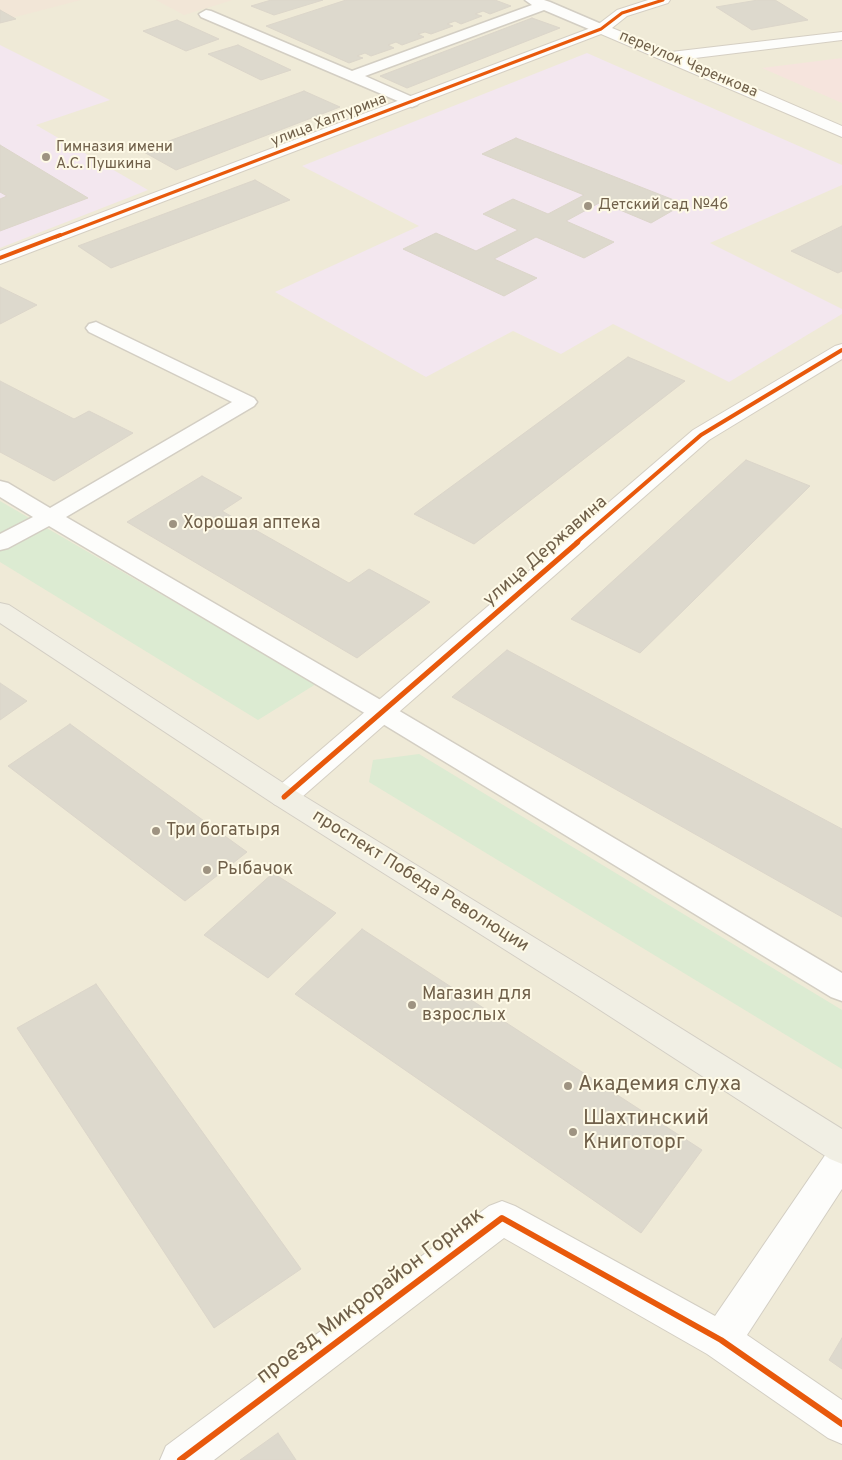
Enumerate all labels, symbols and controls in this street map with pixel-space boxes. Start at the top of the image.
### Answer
street label: переулок Черенкова [616,28,760,102]
street label: улица Халтурина [269,91,389,151]
place label: Гимназия имени А.С. Пушкина [56,139,173,174]
marker: Гимназия имени А.С. Пушкина [40,151,52,163]
place label: Детский сад №46 [598,197,728,215]
marker: Детский сад №46 [582,200,594,212]
street label: улица Державина [480,492,612,612]
place label: Хорошая аптека [183,513,320,535]
marker: Хорошая аптека [167,518,179,530]
street label: проспект Победа Революции [308,806,532,958]
place label: Три богатыря [166,820,280,842]
marker: Три богатыря [150,825,162,837]
place label: Рыбачок [217,859,293,881]
marker: Рыбачок [201,864,213,876]
place label: Магазин для взрослых [422,984,531,1026]
marker: Магазин для взрослых [406,999,418,1011]
place label: Академия слуха [578,1073,741,1099]
marker: Академия слуха [562,1080,574,1092]
place label: Шахтинский Книготорг [583,1107,709,1157]
marker: Шахтинский Книготорг [567,1126,579,1138]
street label: проезд Микрорайон Горняк [252,1203,490,1391]

